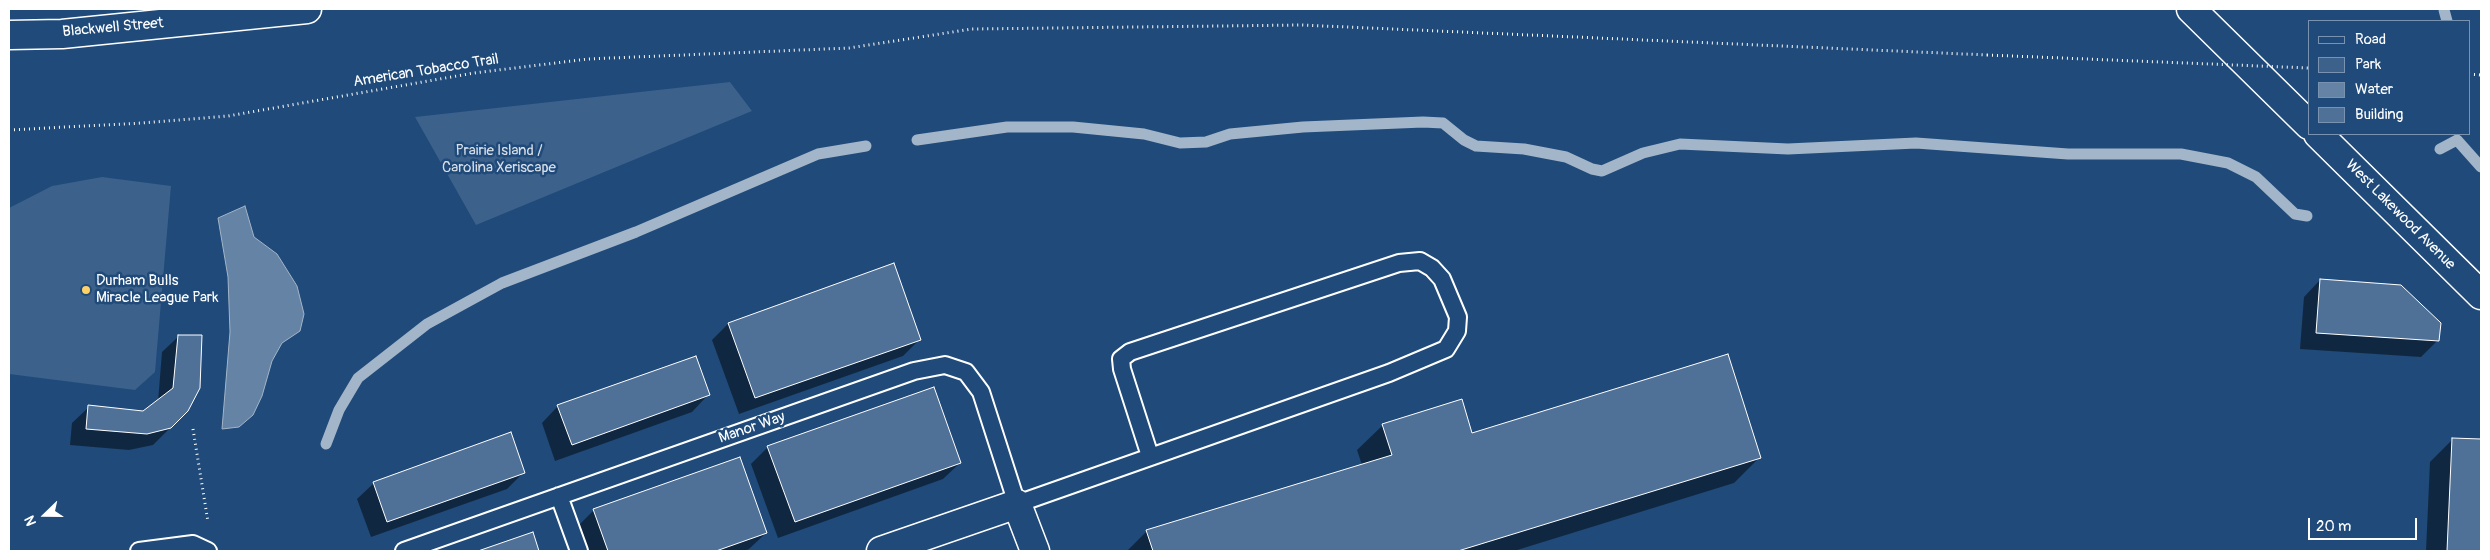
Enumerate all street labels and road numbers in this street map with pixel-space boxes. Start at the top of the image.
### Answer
street label: Blackwell Street [62,15,164,41]
street label: American Tobacco Trail [352,51,500,91]
street label: West Lakewood Avenue [2341,156,2459,274]
street label: Manor Way [716,408,788,448]

